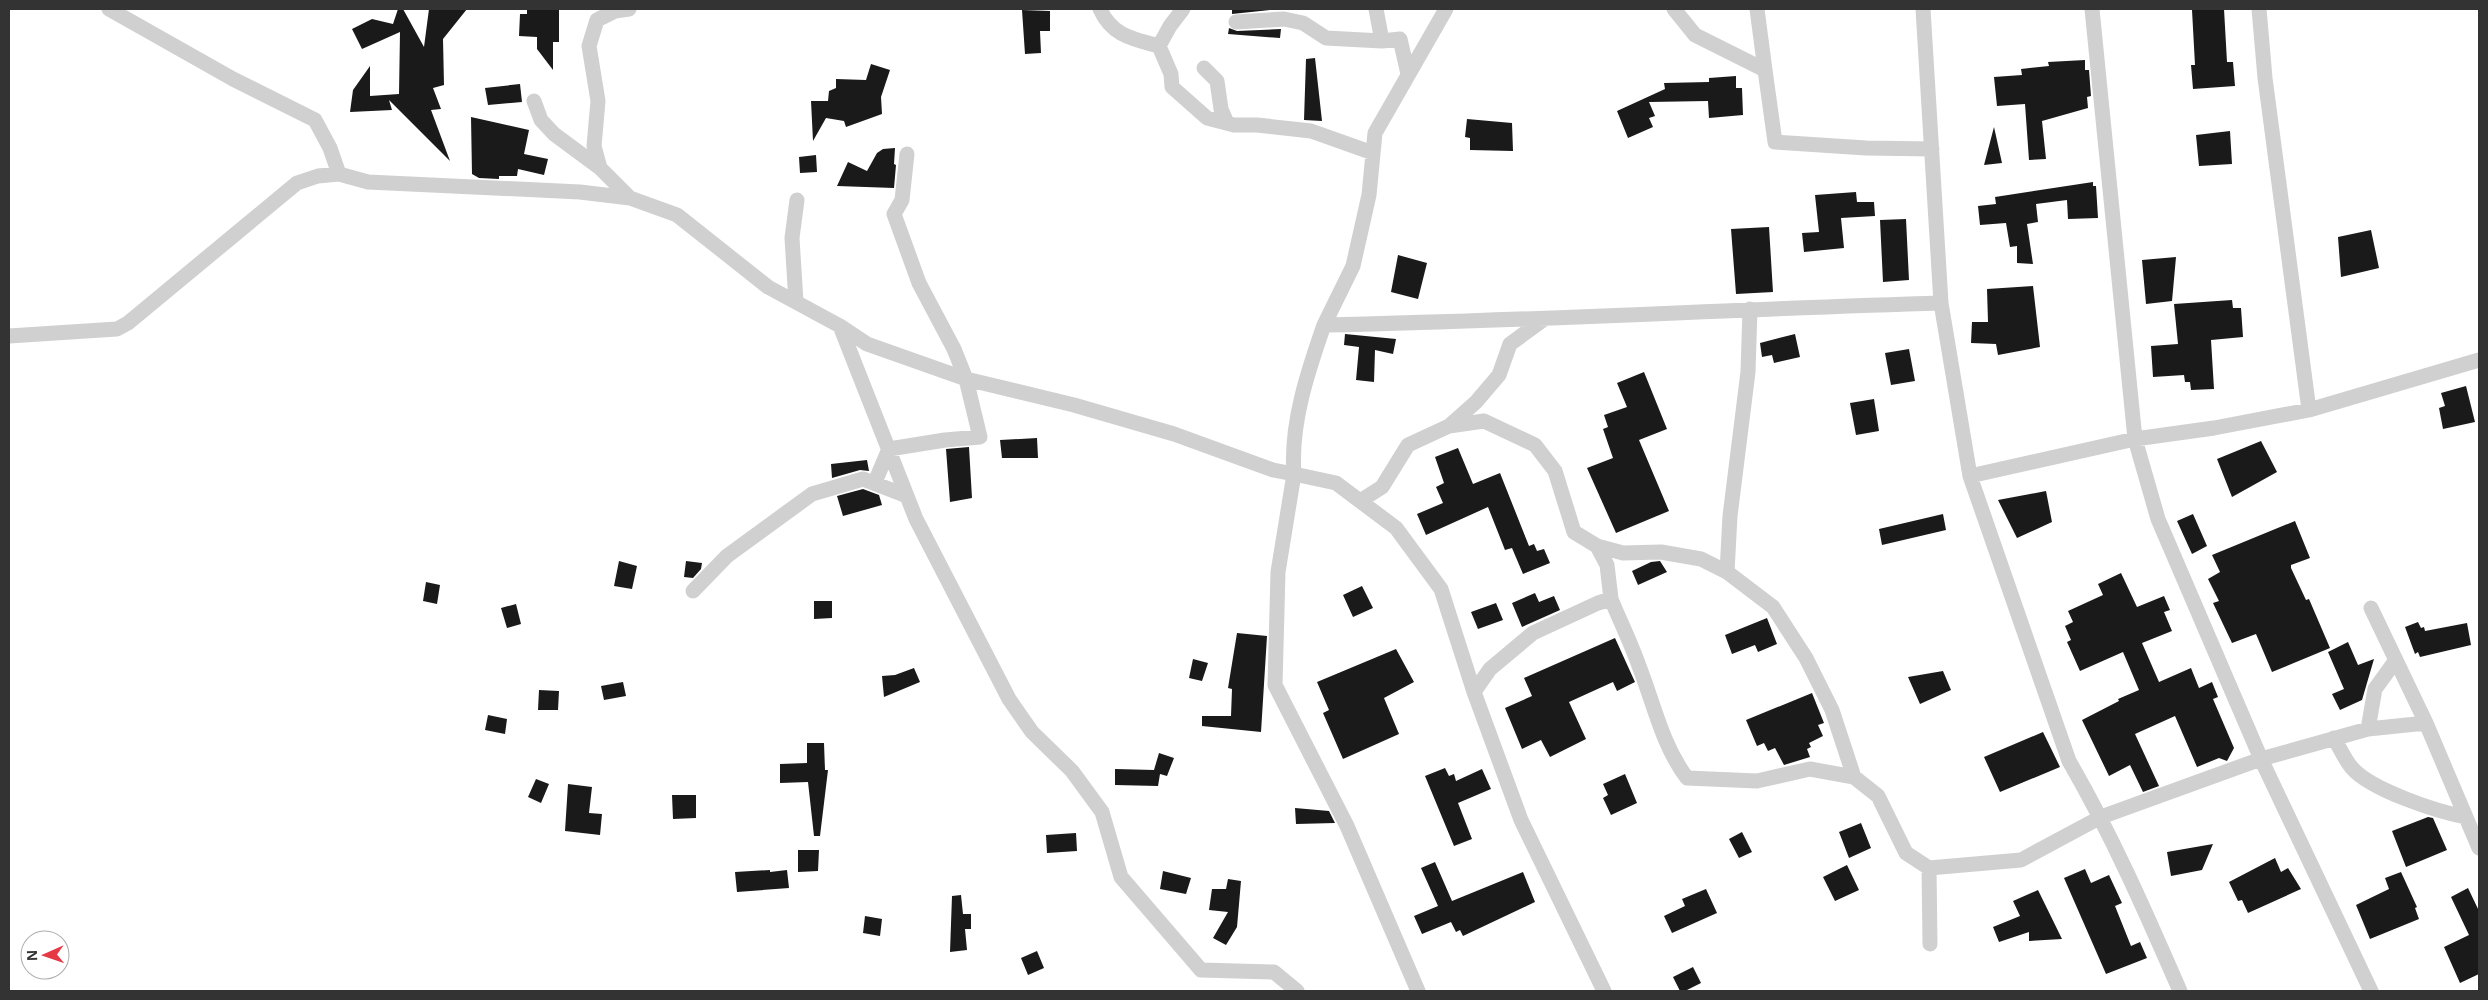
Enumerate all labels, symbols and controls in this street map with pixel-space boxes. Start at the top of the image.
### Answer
north arrow [20,930,70,980]
text: N [22,949,41,961]

